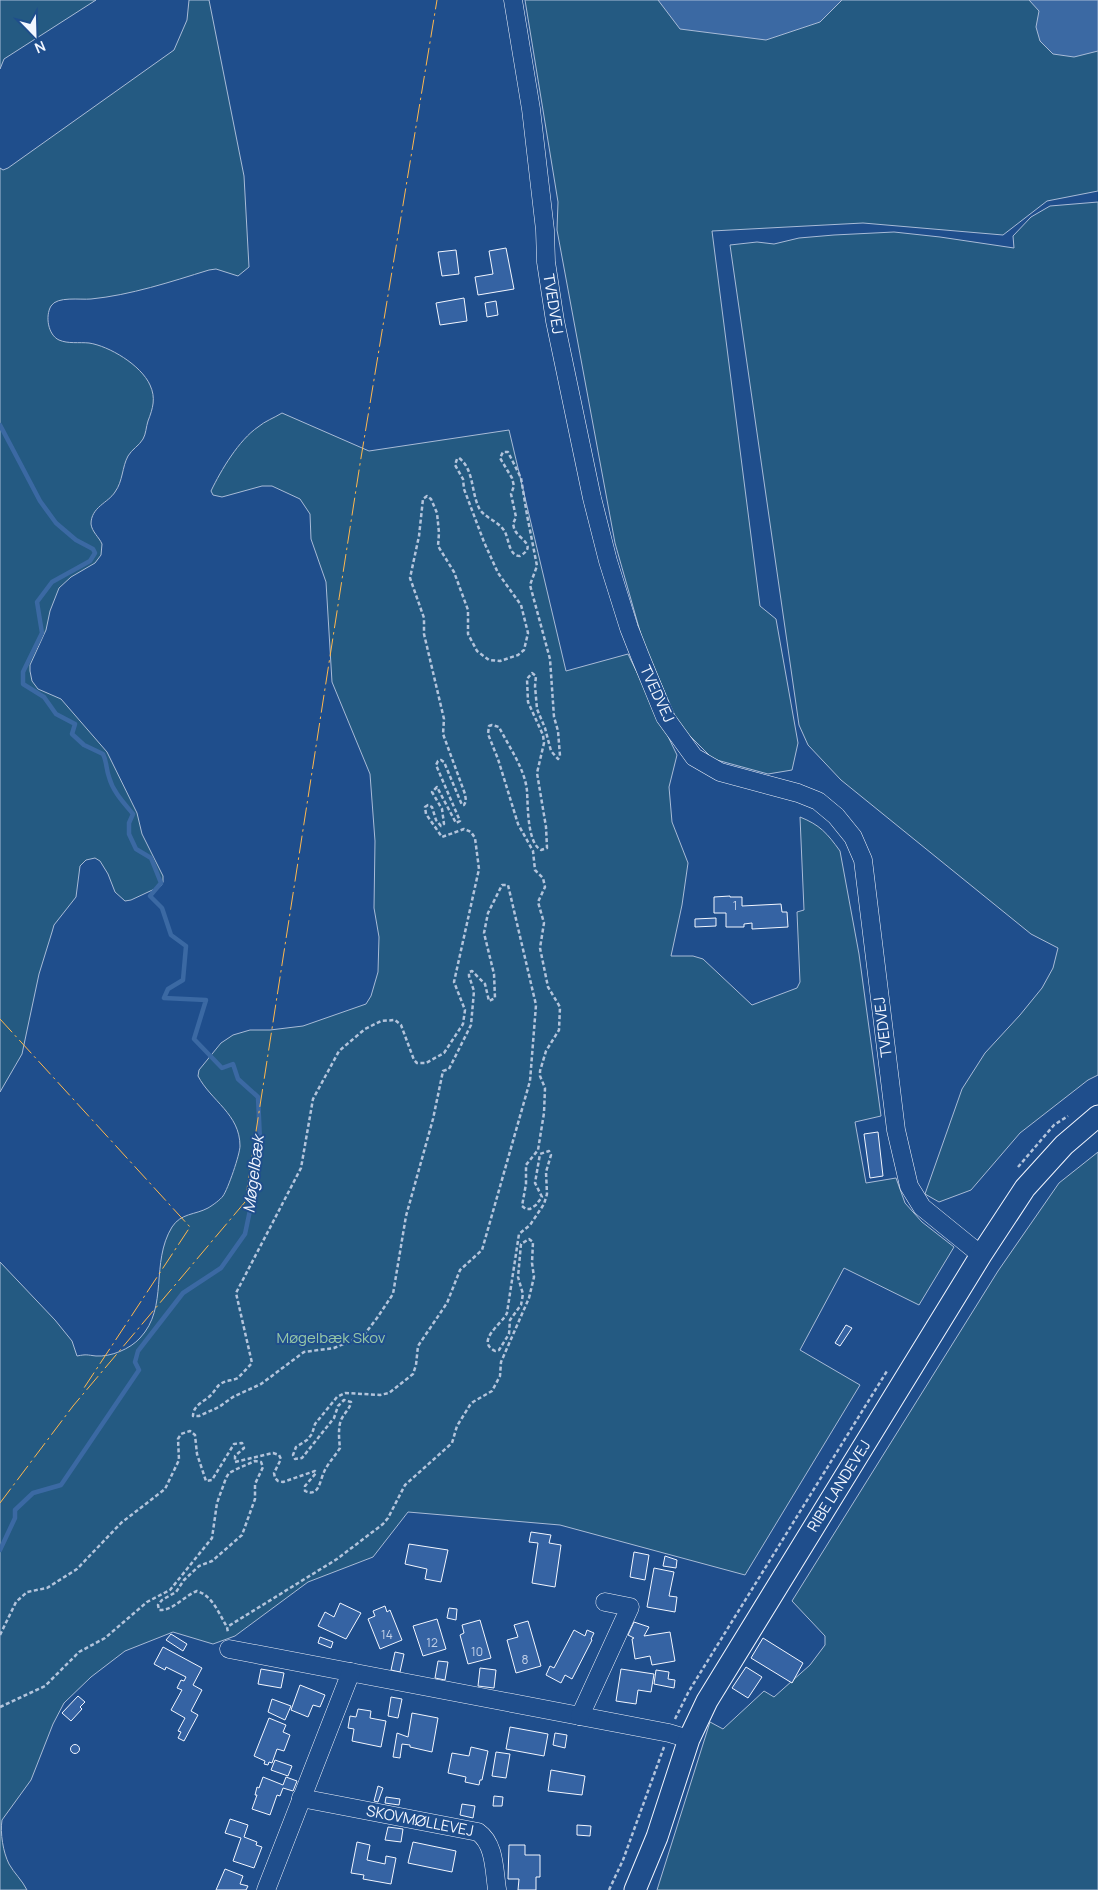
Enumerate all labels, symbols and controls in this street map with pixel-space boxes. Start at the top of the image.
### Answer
north arrow [10,10,60,60]
text: N [32,37,49,58]
street label: TVEDVEJ [538,272,569,336]
street label: TVEDVEJ [635,662,680,726]
house number: 1 [733,897,737,914]
street label: TVEDVEJ [868,996,897,1058]
water label: Møgelbæk [237,1132,269,1214]
park label: Møgelbæk Skov [277,1327,386,1348]
street label: RIBE LANDEVEJ [802,1436,875,1536]
house number: 14 [381,1626,393,1643]
house number: 12 [426,1634,438,1651]
house number: 10 [471,1643,483,1660]
house number: 8 [522,1651,529,1668]
street label: SKOVMØLLEVEJ [365,1800,476,1841]

